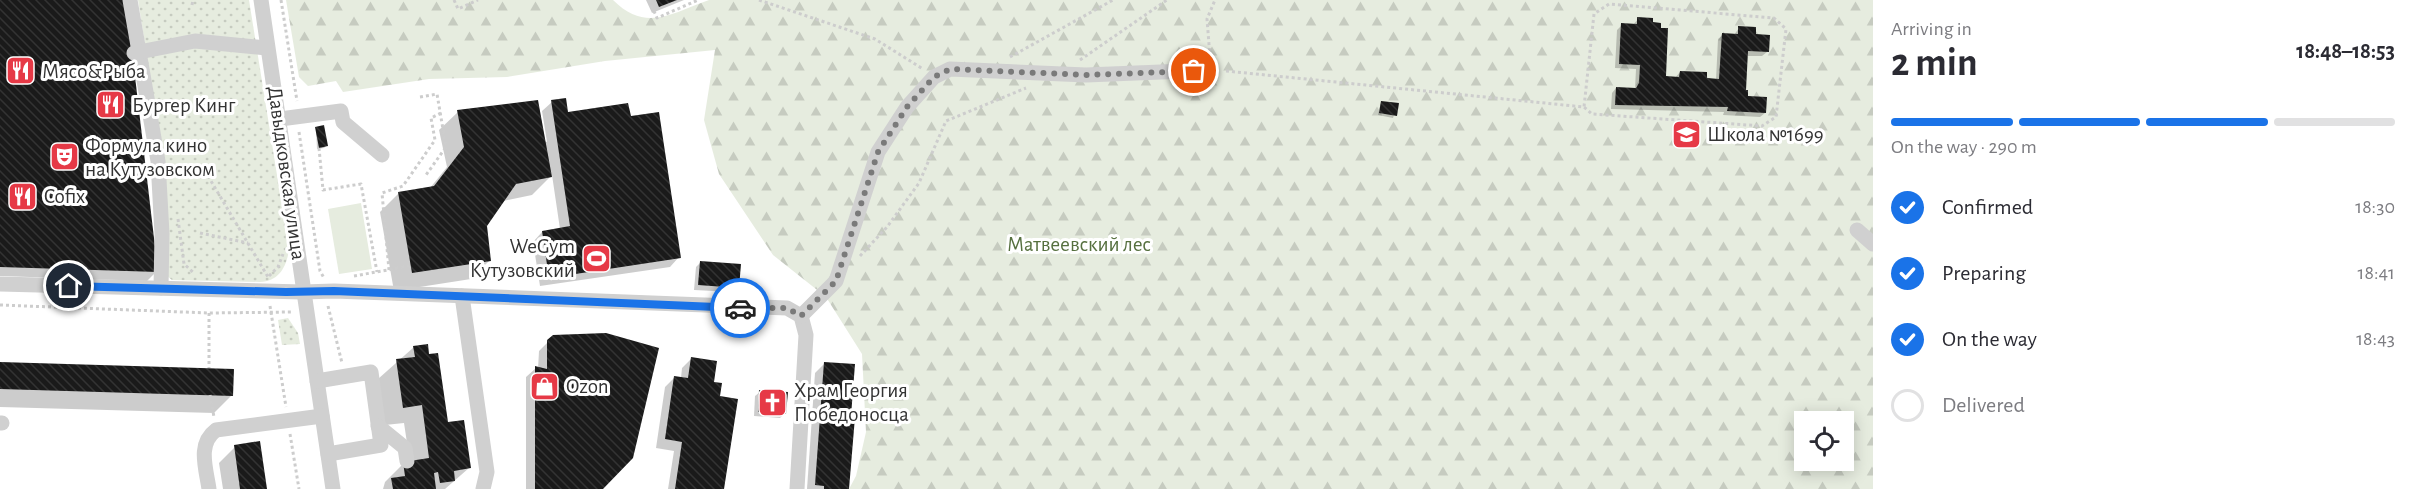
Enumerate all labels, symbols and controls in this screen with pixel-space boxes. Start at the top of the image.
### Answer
text: Arriving in [1891,19,1972,39]
text: 18:48–18:53 [2296,40,2395,62]
text: 2 min [1891,44,1978,83]
pin [1168,45,1219,96]
icon: bag [1177,54,1210,87]
restaurant icon: Мясо&Рыба [5,55,37,87]
place label: Мясо&Рыба [42,61,146,82]
street label: Давыдковская улица [264,85,309,262]
restaurant icon: Бургер Кинг [95,89,127,121]
place label: Бургер Кинг [132,95,236,116]
school or university icon: Школа №1699 [1670,118,1702,150]
place label: Школа №1699 [1707,124,1824,145]
place label: Формула кино на Кутузовском [85,135,215,180]
text: On the way · 290 m [1891,137,2037,157]
theatre icon: Формула кино на Кутузовском [48,141,80,173]
restaurant icon: Cofix [7,180,39,212]
place label: Cofix [44,186,85,207]
icon: check [1891,191,1924,224]
text: Confirmed [1942,196,2033,218]
text: 18:30 [2355,197,2395,217]
park label: Матвеевский лес [1007,234,1151,255]
place label: WeGym Кутузовский [470,236,575,281]
sports icon: WeGym Кутузовский [580,242,612,274]
icon: check [1891,257,1924,290]
pin [43,260,94,311]
text: Preparing [1942,262,2026,284]
text: 18:41 [2358,263,2395,283]
icon: home [52,269,85,302]
courier [710,278,770,338]
icon: car [724,292,757,325]
icon: check [1891,323,1924,356]
text: On the way [1942,328,2037,350]
text: 18:43 [2356,329,2395,349]
shop icon: Ozon [529,370,561,402]
place label: Ozon [566,376,609,397]
place label: Храм Георгия Победоносца [794,380,909,425]
church icon: Храм Георгия Победоносца [757,386,789,418]
text: Delivered [1942,394,2025,416]
map controls [1794,411,1854,471]
button: locate [1794,411,1854,471]

